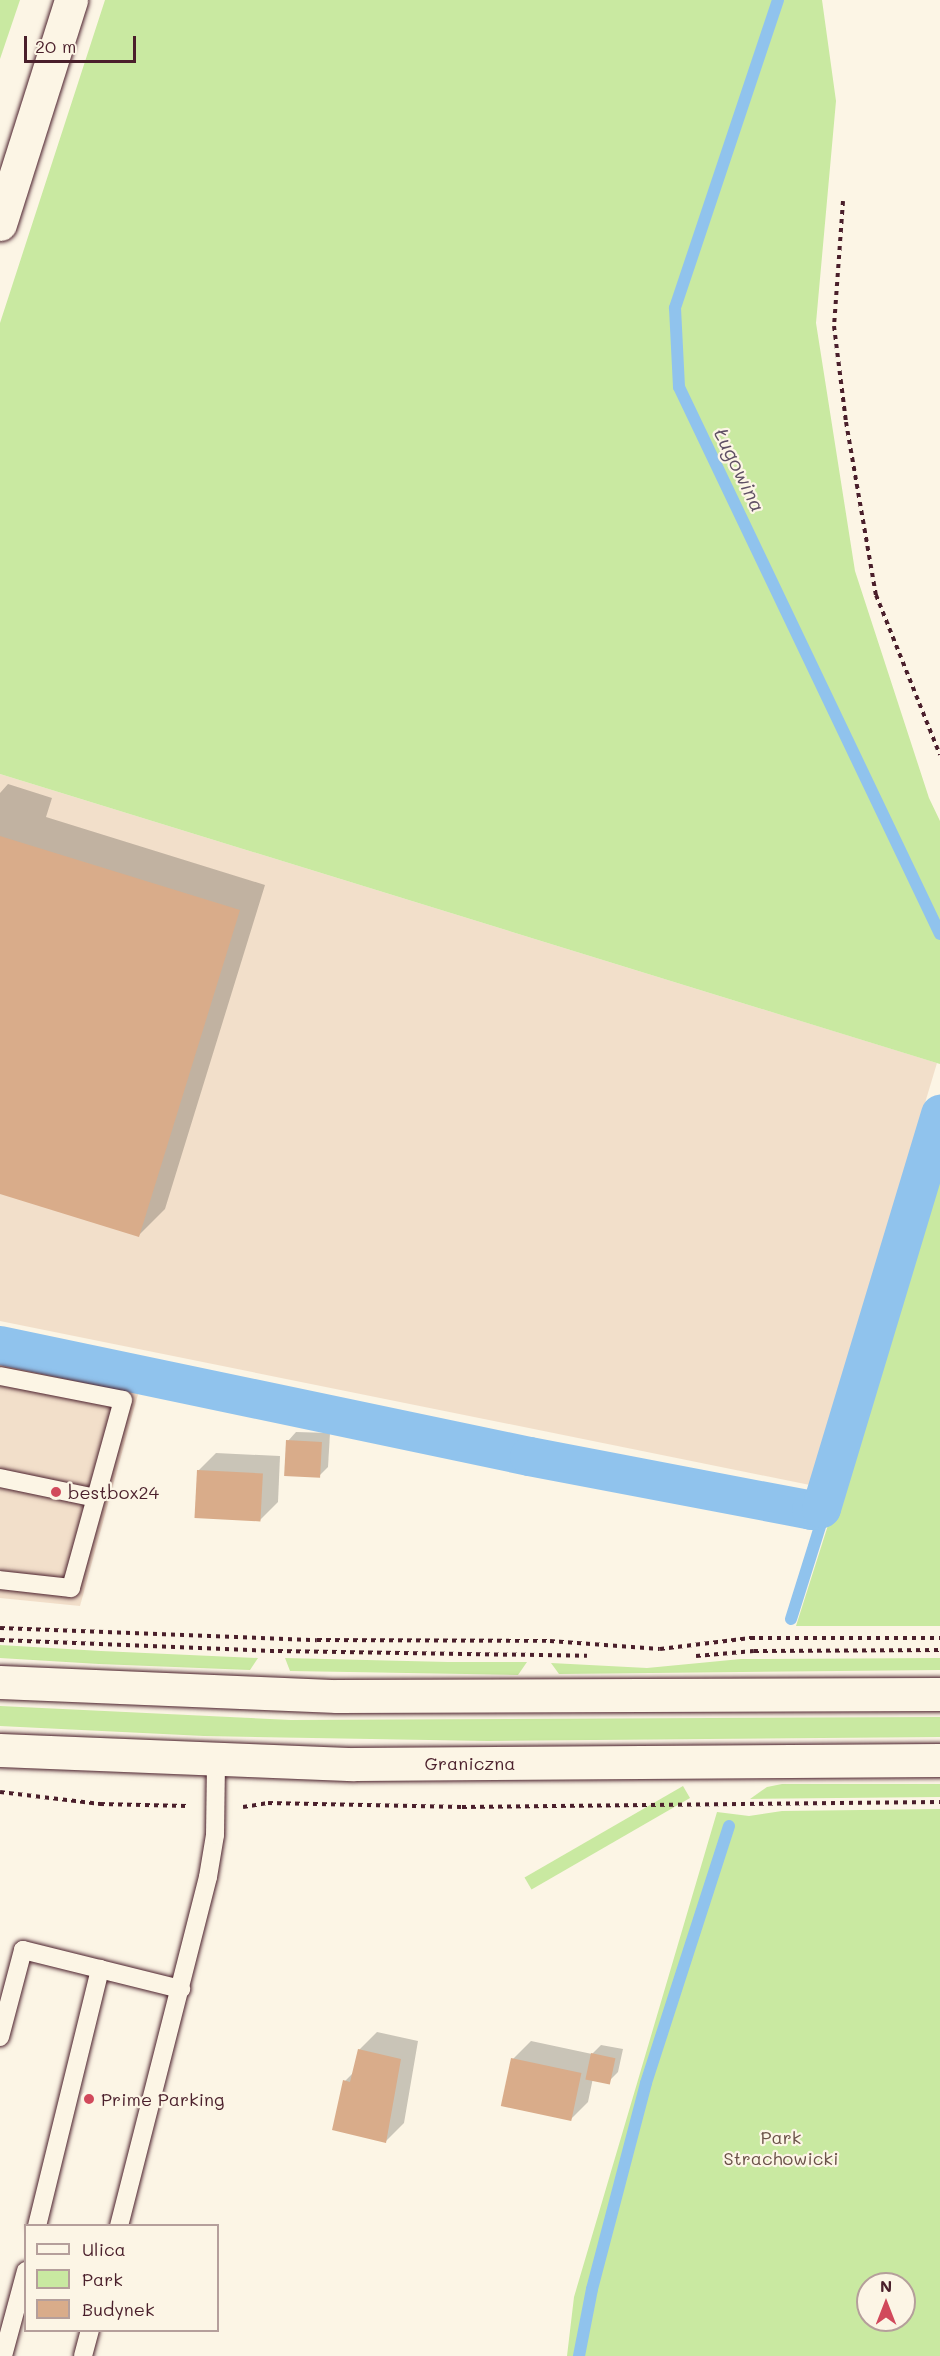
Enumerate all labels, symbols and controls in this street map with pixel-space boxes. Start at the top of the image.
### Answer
scale bar [27,24,140,62]
text: 20 m [35,34,76,58]
water label: Ługowina [709,424,771,516]
place label: bestbox24 [68,1481,159,1503]
marker: bestbox24 [49,1485,63,1499]
street label: Graniczna [425,1752,515,1774]
place label: Prime Parking [101,2088,225,2110]
marker: Prime Parking [82,2092,96,2106]
park label: Park Strachowicki [724,2127,838,2170]
legend [24,2224,219,2332]
text: Ulica [82,2237,126,2261]
text: Park [82,2267,123,2291]
north arrow [856,2272,916,2332]
text: N [880,2275,892,2296]
text: Budynek [82,2297,155,2321]

